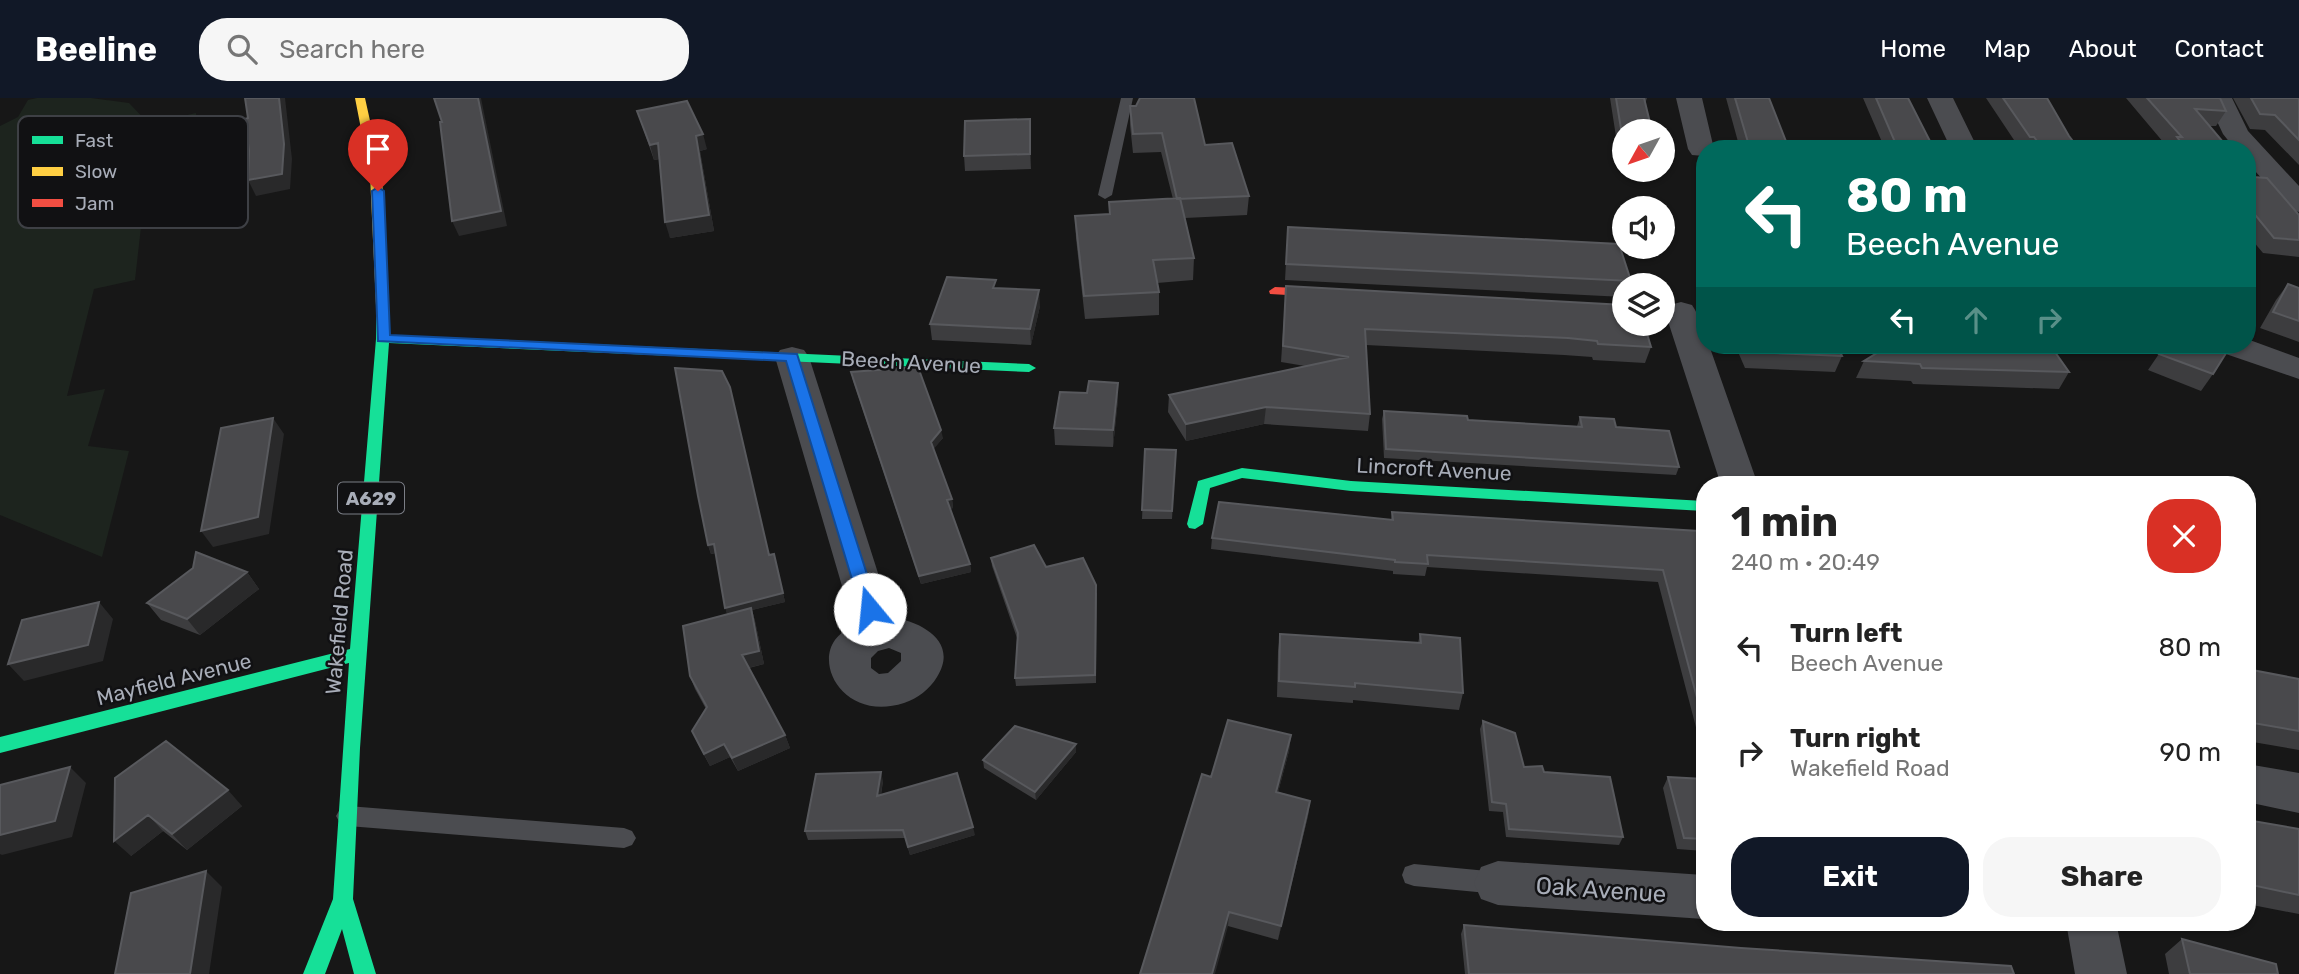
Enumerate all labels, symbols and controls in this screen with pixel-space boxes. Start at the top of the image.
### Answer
search box [199,18,689,81]
text: Beeline [35,30,157,69]
icon: search [223,30,261,68]
text: Search here [279,34,425,65]
text: Home [1880,35,1946,63]
text: Map [1984,35,2031,63]
text: About [2069,35,2137,63]
text: Contact [2175,35,2264,63]
legend [18,116,248,228]
pin [348,119,408,191]
north arrow [1612,119,1675,182]
map controls [1612,119,1675,336]
text: Fast [75,129,114,152]
icon: arrive [359,130,397,168]
text: Slow [75,160,117,183]
text: 80 m [1846,166,1968,224]
icon: left [1731,168,1822,259]
text: Jam [75,192,114,215]
button: sound [1612,196,1675,259]
text: Beech Avenue [1846,225,2059,263]
button: layers [1612,273,1675,336]
icon: left [1884,301,1922,339]
icon: ahead [1957,301,1995,339]
icon: right [2030,301,2068,339]
street label: Beech Avenue [840,346,982,378]
street label: Lincroft Avenue [1356,452,1512,486]
road number: A629 [338,482,404,514]
text: 1 min [1731,497,1838,547]
button: close [2147,499,2221,573]
street label: Wakefield Road [320,548,358,696]
text: 240 m · 20:49 [1731,548,1880,576]
position arrow [833,572,907,646]
text: Turn left [1790,618,1902,649]
icon: left [1731,629,1769,667]
text: 80 m [2158,632,2221,663]
street label: Mayfield Avenue [94,648,254,710]
text: Beech Avenue [1790,649,1943,677]
text: Turn right [1790,723,1920,754]
icon: right [1731,734,1769,772]
text: 90 m [2160,737,2221,768]
text: Wakefield Road [1790,754,1950,782]
button: Exit [1731,837,1969,917]
button: Share [1983,837,2221,917]
street label: Oak Avenue [1535,871,1667,909]

